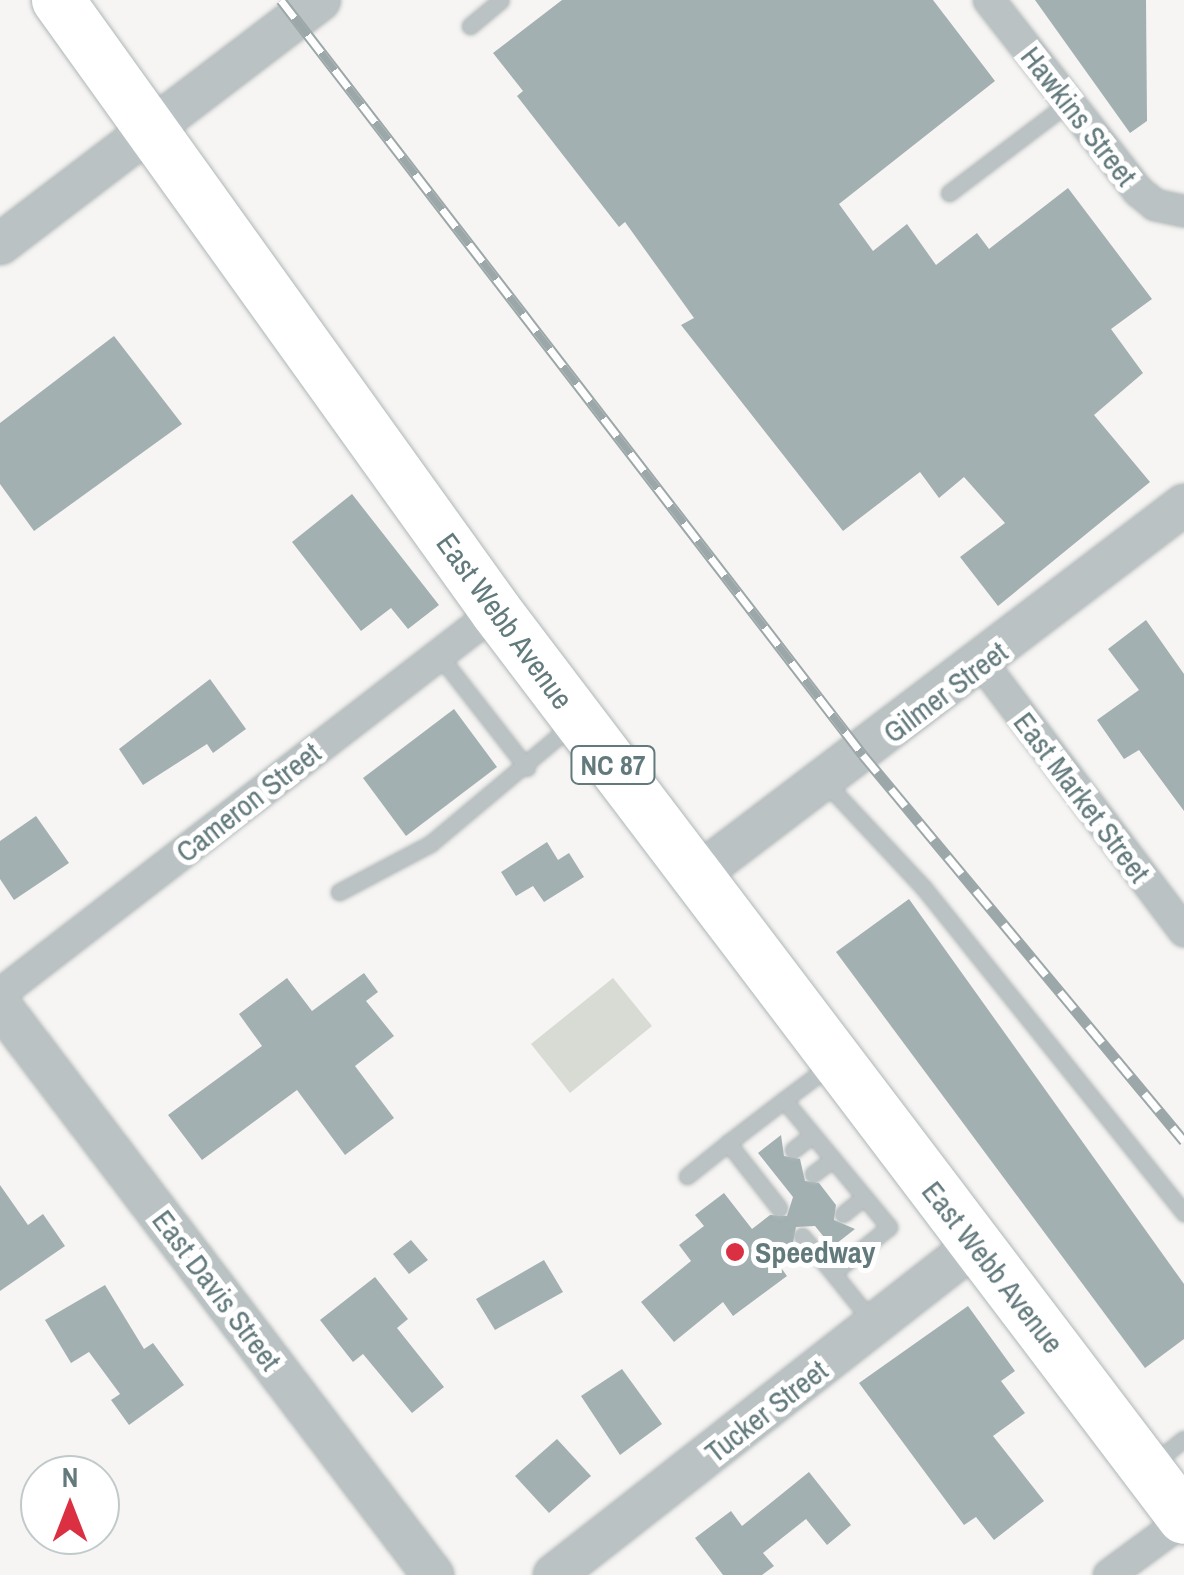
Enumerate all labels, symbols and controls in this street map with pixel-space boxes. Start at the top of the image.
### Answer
street label: Hawkins Street [1013,39,1145,193]
street label: East Webb Avenue [429,526,581,716]
street label: Gilmer Street [876,634,1014,750]
street label: East Market Street [1006,705,1158,889]
street label: Cameron Street [169,734,327,870]
road number: NC 87 [568,742,658,788]
street label: East Webb Avenue [914,1173,1072,1361]
street label: East Davis Street [145,1203,289,1377]
place label: Speedway [755,1234,875,1270]
marker: Speedway [724,1241,746,1263]
street label: Tucker Street [698,1352,834,1470]
north arrow [20,1455,120,1555]
text: N [62,1458,78,1496]

